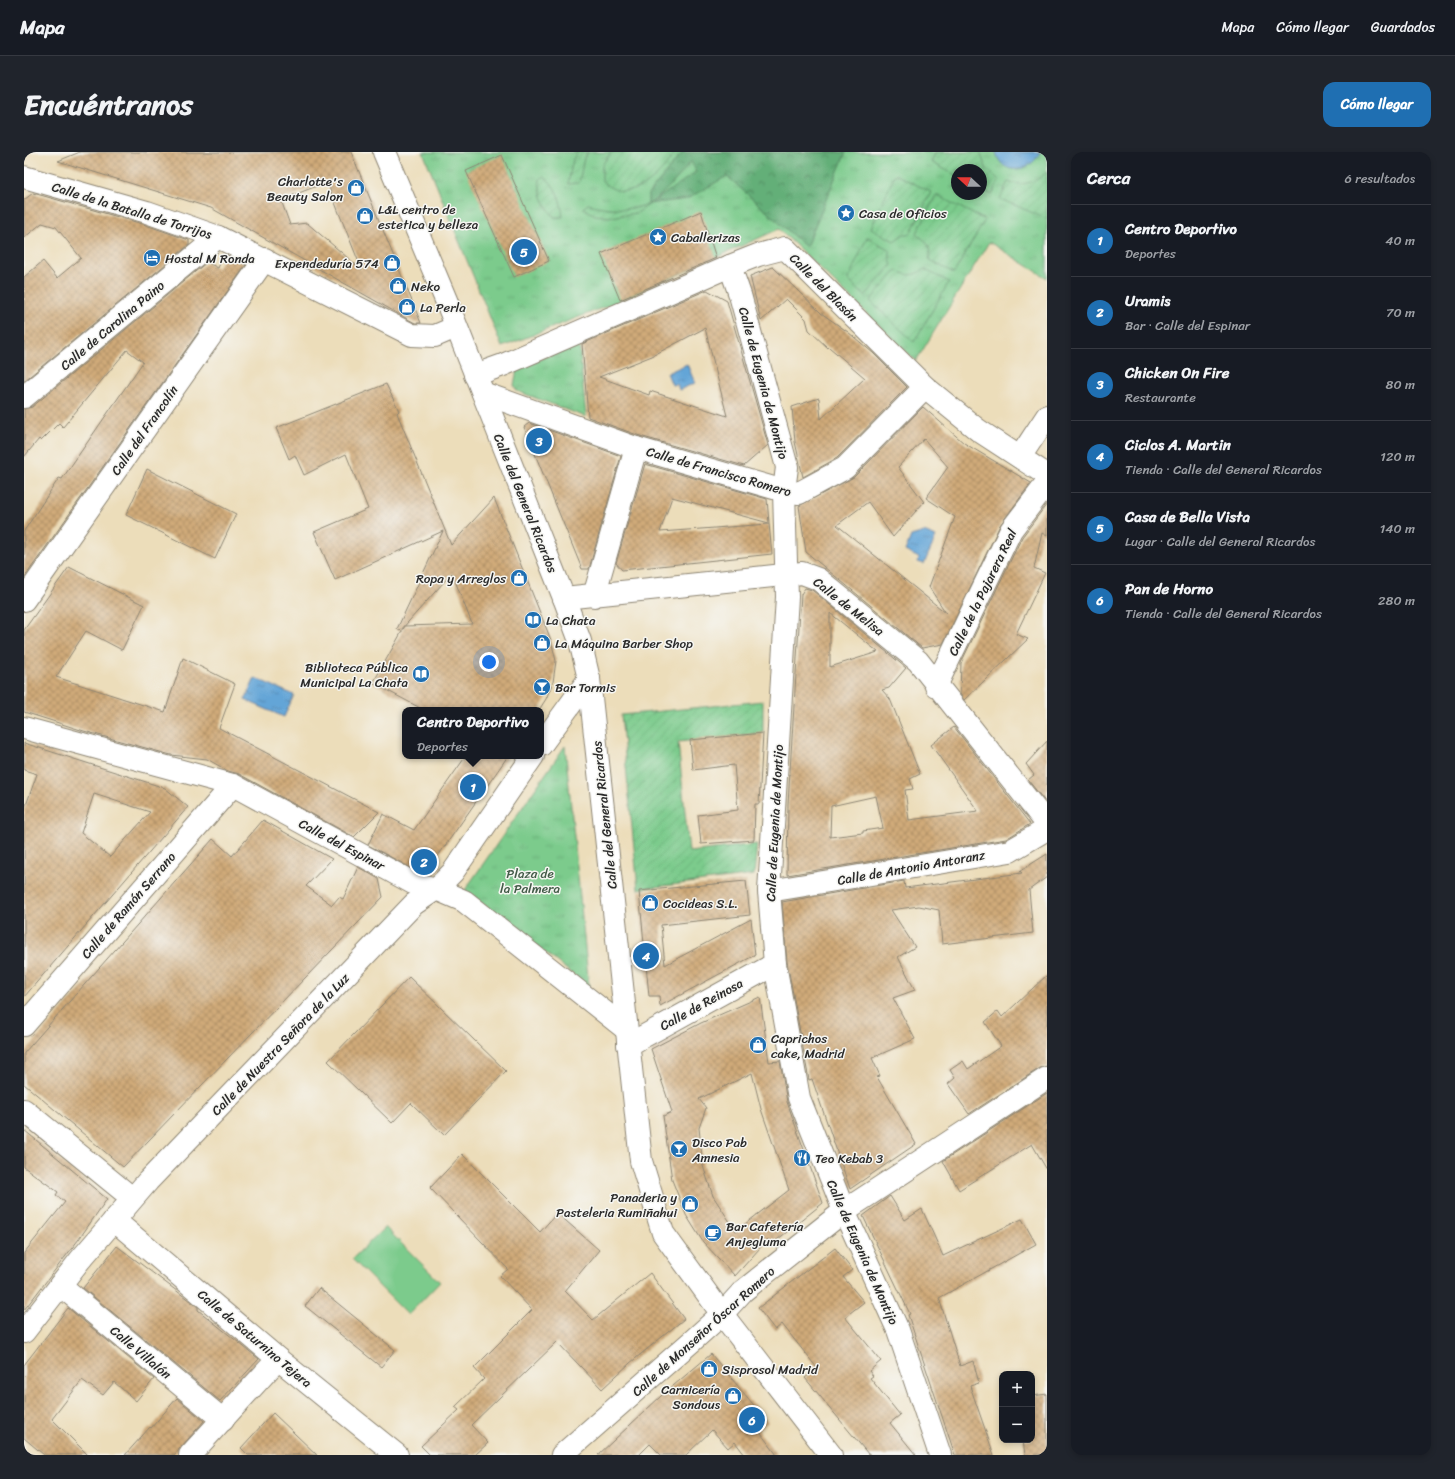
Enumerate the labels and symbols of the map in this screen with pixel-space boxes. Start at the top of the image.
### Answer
north arrow [951,164,987,200]
place label: Charlotte's Beauty Salon [267,170,344,208]
street label: Calle de la Batalla de Torrijos [49,175,215,246]
shop icon: Charlotte's Beauty Salon [346,178,366,198]
place label: L&L centro de estetica y belleza [378,198,479,236]
place label: Casa de Oficios [859,202,948,225]
place icon: Casa de Oficios [836,203,856,223]
shop icon: L&L centro de estetica y belleza [355,206,375,226]
place label: Caballerizas [671,226,741,249]
place icon: Caballerizas [648,227,668,247]
pin: 5 [511,237,537,267]
place label: Hostal M Ronda [165,247,255,270]
hotel icon: Hostal M Ronda [142,248,162,268]
street label: Calle del Blasón [784,248,863,327]
place label: Expendeduría 574 [275,252,379,275]
shop icon: Expendeduría 574 [382,253,402,273]
street label: Calle de Carolina Paino [55,274,170,376]
place label: Neko [411,275,441,298]
shop icon: Neko [388,276,408,296]
place label: La Perla [420,296,466,319]
shop icon: La Perla [397,297,417,317]
street label: Calle de Eugenia de Montijo [732,304,795,462]
street label: Calle del Francolín [105,380,184,480]
pin: 3 [526,426,552,456]
street label: Calle del General Ricardos [487,430,564,577]
street label: Calle de Francisco Romero [644,440,795,503]
street label: Calle de la Pajarera Real [942,524,1023,660]
place label: Ropa y Arreglos [416,567,507,590]
shop icon: Ropa y Arreglos [509,568,529,588]
street label: Calle de Melisa [808,571,890,642]
place label: La Chata [546,609,596,632]
library icon: La Chata [523,610,543,630]
place label: La Máquina Barber Shop [555,632,693,655]
shop icon: La Máquina Barber Shop [532,633,552,653]
your location [479,652,499,672]
place label: Biblioteca Pública Municipal La Chata [300,656,408,694]
library icon: Biblioteca Pública Municipal La Chata [411,664,431,684]
place label: Bar Tormis [555,676,617,699]
bar icon: Bar Tormis [532,677,552,697]
street label: Calle del General Ricardos [585,740,624,890]
street label: Calle de Eugenia de Montijo [759,744,790,902]
pin: 1 [460,772,486,802]
street label: Calle del Espinar [295,812,390,877]
street label: Calle de Antonio Antoranz [835,843,988,892]
street label: Calle de Ramón Serrano [75,846,182,964]
pin: 2 [411,847,437,877]
park label: Plaza de la Palmera [500,862,560,900]
place label: Cocideas S.L. [663,892,738,915]
shop icon: Cocideas S.L. [640,893,660,913]
pin: 4 [633,941,659,971]
street label: Calle de Nuestra Señora de la Luz [206,967,356,1121]
street label: Calle de Reinosa [655,972,748,1037]
place label: Caprichos cake, Madrid [771,1027,845,1065]
shop icon: Caprichos cake, Madrid [748,1035,768,1055]
place label: Disco Pab Amnesia [691,1131,747,1169]
bar icon: Disco Pab Amnesia [669,1139,689,1159]
place label: Teo Kebab 3 [815,1147,883,1170]
restaurant icon: Teo Kebab 3 [792,1148,812,1168]
street label: Calle de Eugenia de Montijo [820,1176,905,1329]
place label: Panaderia y Pasteleria Rumiñahui [556,1186,677,1224]
shop icon: Panaderia y Pasteleria Rumiñahui [680,1194,700,1214]
place label: Bar Cafetería Anjegluma [725,1215,804,1253]
cafe icon: Bar Cafetería Anjegluma [703,1223,723,1243]
street label: Calle de Monseñor Óscar Romero [626,1260,781,1402]
street label: Calle de Saturnino Tejera [192,1283,318,1394]
street label: Calle Villalón [105,1320,177,1385]
place label: Sisprosol Madrid [722,1358,819,1381]
shop icon: Sisprosol Madrid [699,1359,719,1379]
place label: Carnicería Sondous [661,1378,721,1416]
shop icon: Carnicería Sondous [723,1386,743,1406]
pin: 6 [739,1405,765,1435]

